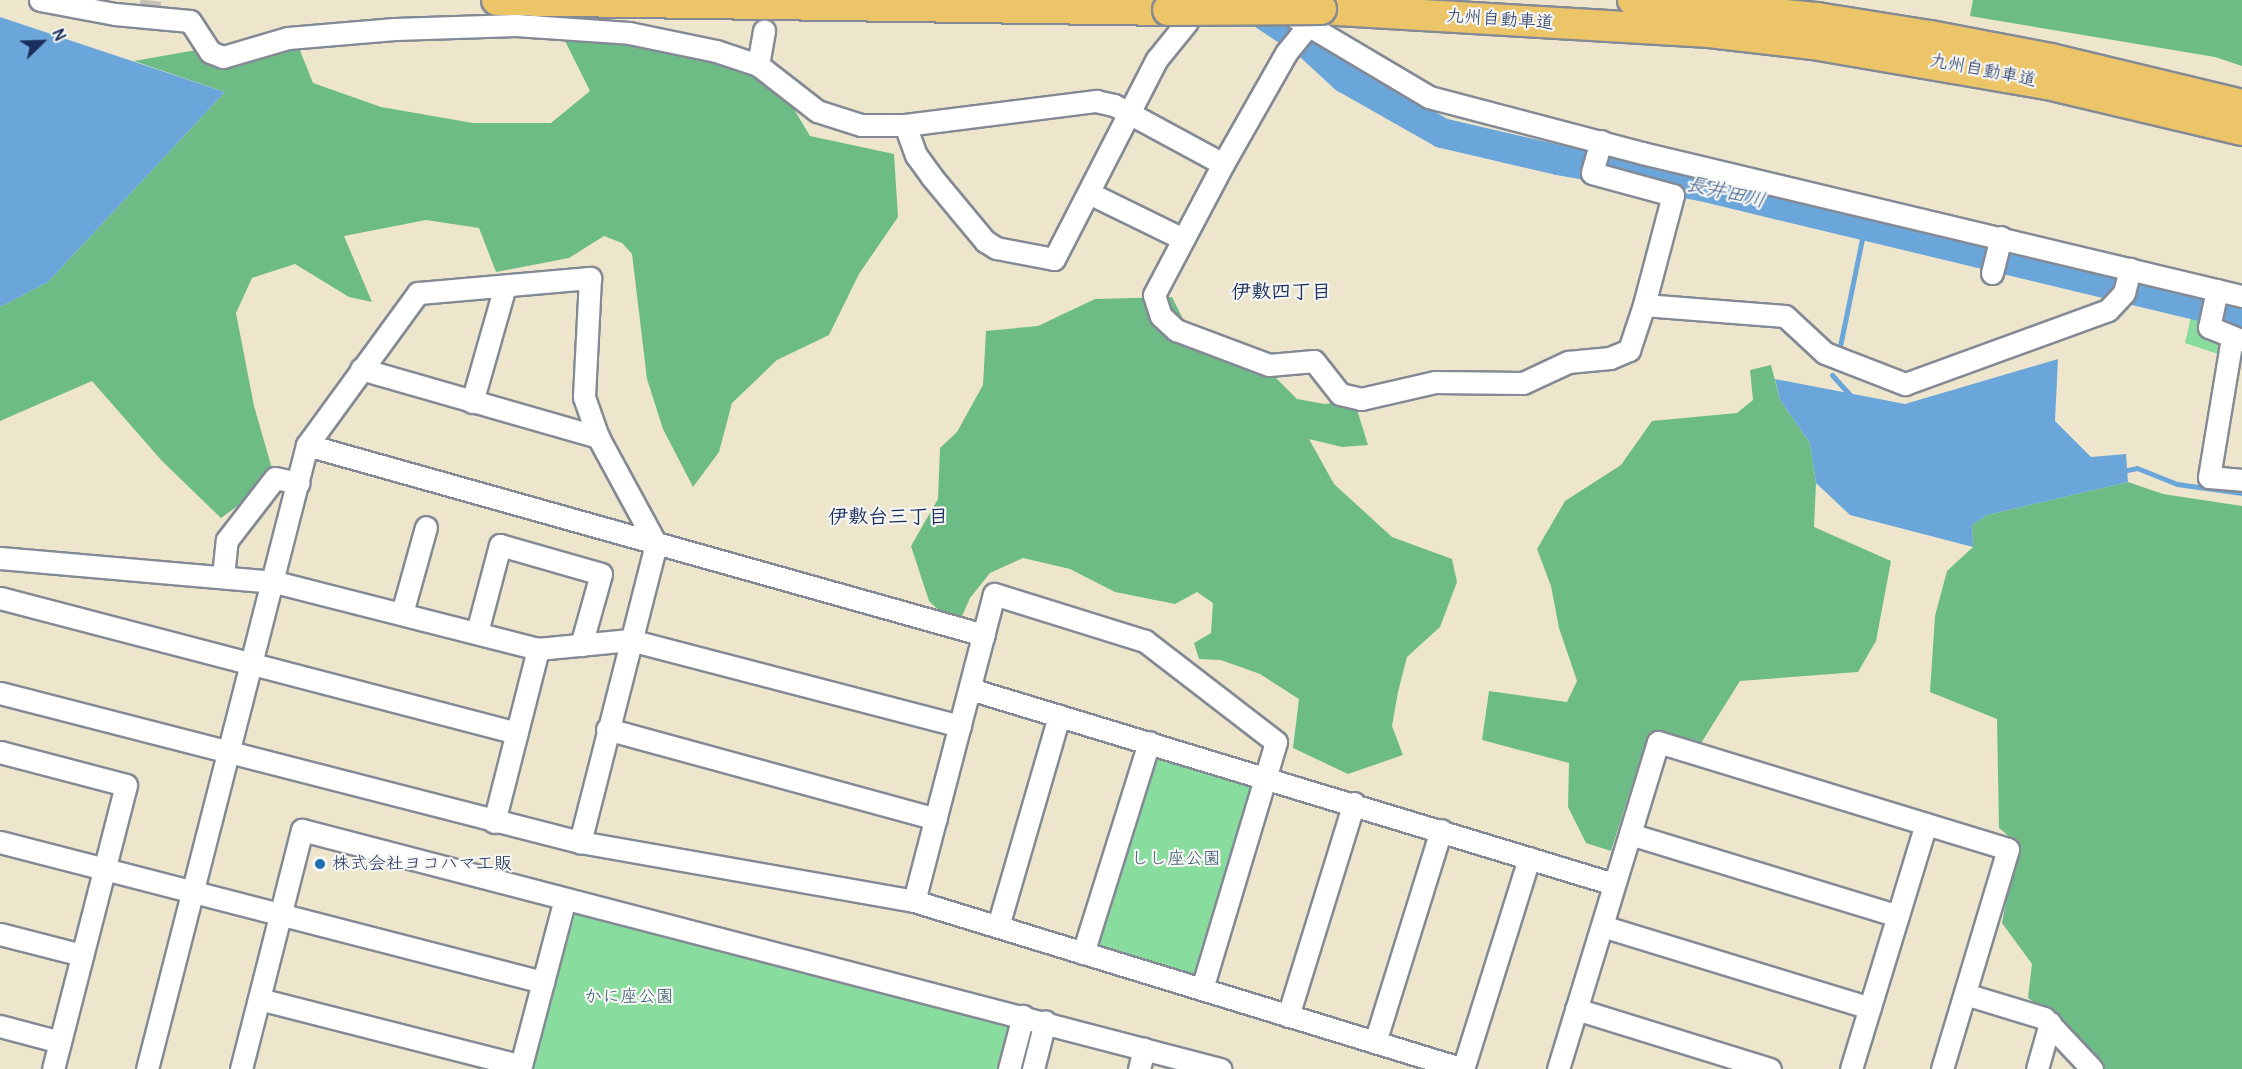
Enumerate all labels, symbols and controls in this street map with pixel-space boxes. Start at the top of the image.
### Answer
street label: 九州自動車道 [1445,5,1555,35]
north arrow [12,12,72,72]
text: N [47,26,70,44]
street label: 九州自動車道 [1928,50,2038,92]
water label: 長井田川 [1684,171,1768,213]
district label: 伊敷四丁目 [1231,279,1331,303]
district label: 伊敷台三丁目 [828,504,948,528]
park label: しし座公園 [1131,848,1221,870]
place label: 株式会社ヨコハマ工販 [332,853,512,875]
marker: 株式会社ヨコハマ工販 [313,857,327,871]
park label: かに座公園 [584,986,674,1008]

